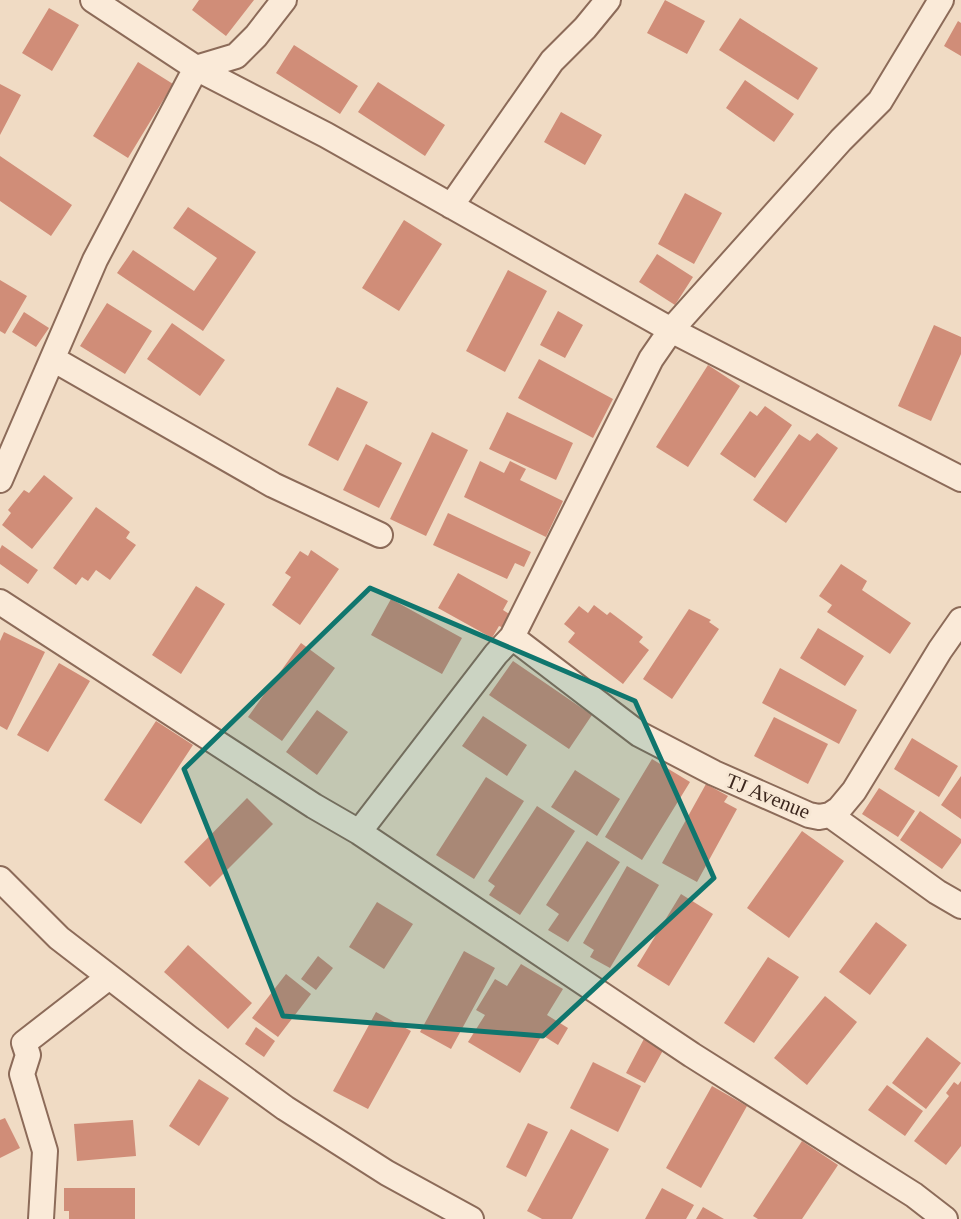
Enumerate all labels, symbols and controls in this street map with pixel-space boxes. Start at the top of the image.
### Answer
street label: TJ Avenue [722,768,814,824]

